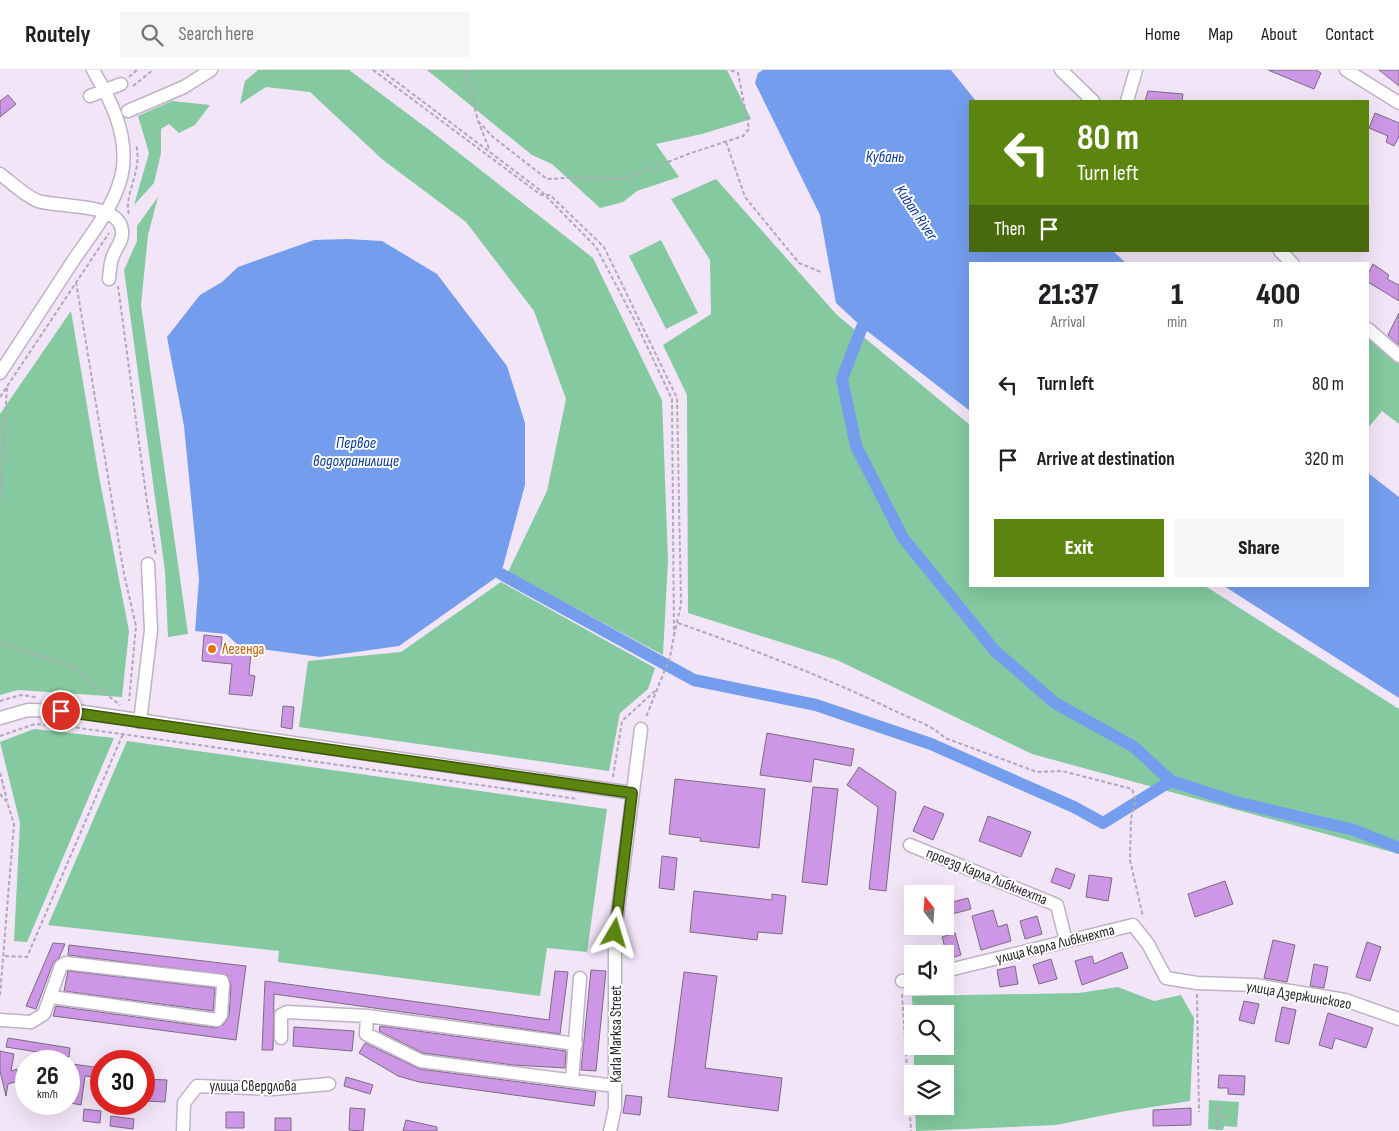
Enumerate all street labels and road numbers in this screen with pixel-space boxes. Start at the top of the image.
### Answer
street label: проезд Карла Либкнехта [923,843,1050,910]
street label: улица Карла Либкнехта [994,920,1117,968]
street label: улица Дзержинского [1245,977,1353,1014]
street label: Karla Marksa Street [607,985,626,1083]
street label: улица Свердлова [209,1077,297,1096]

